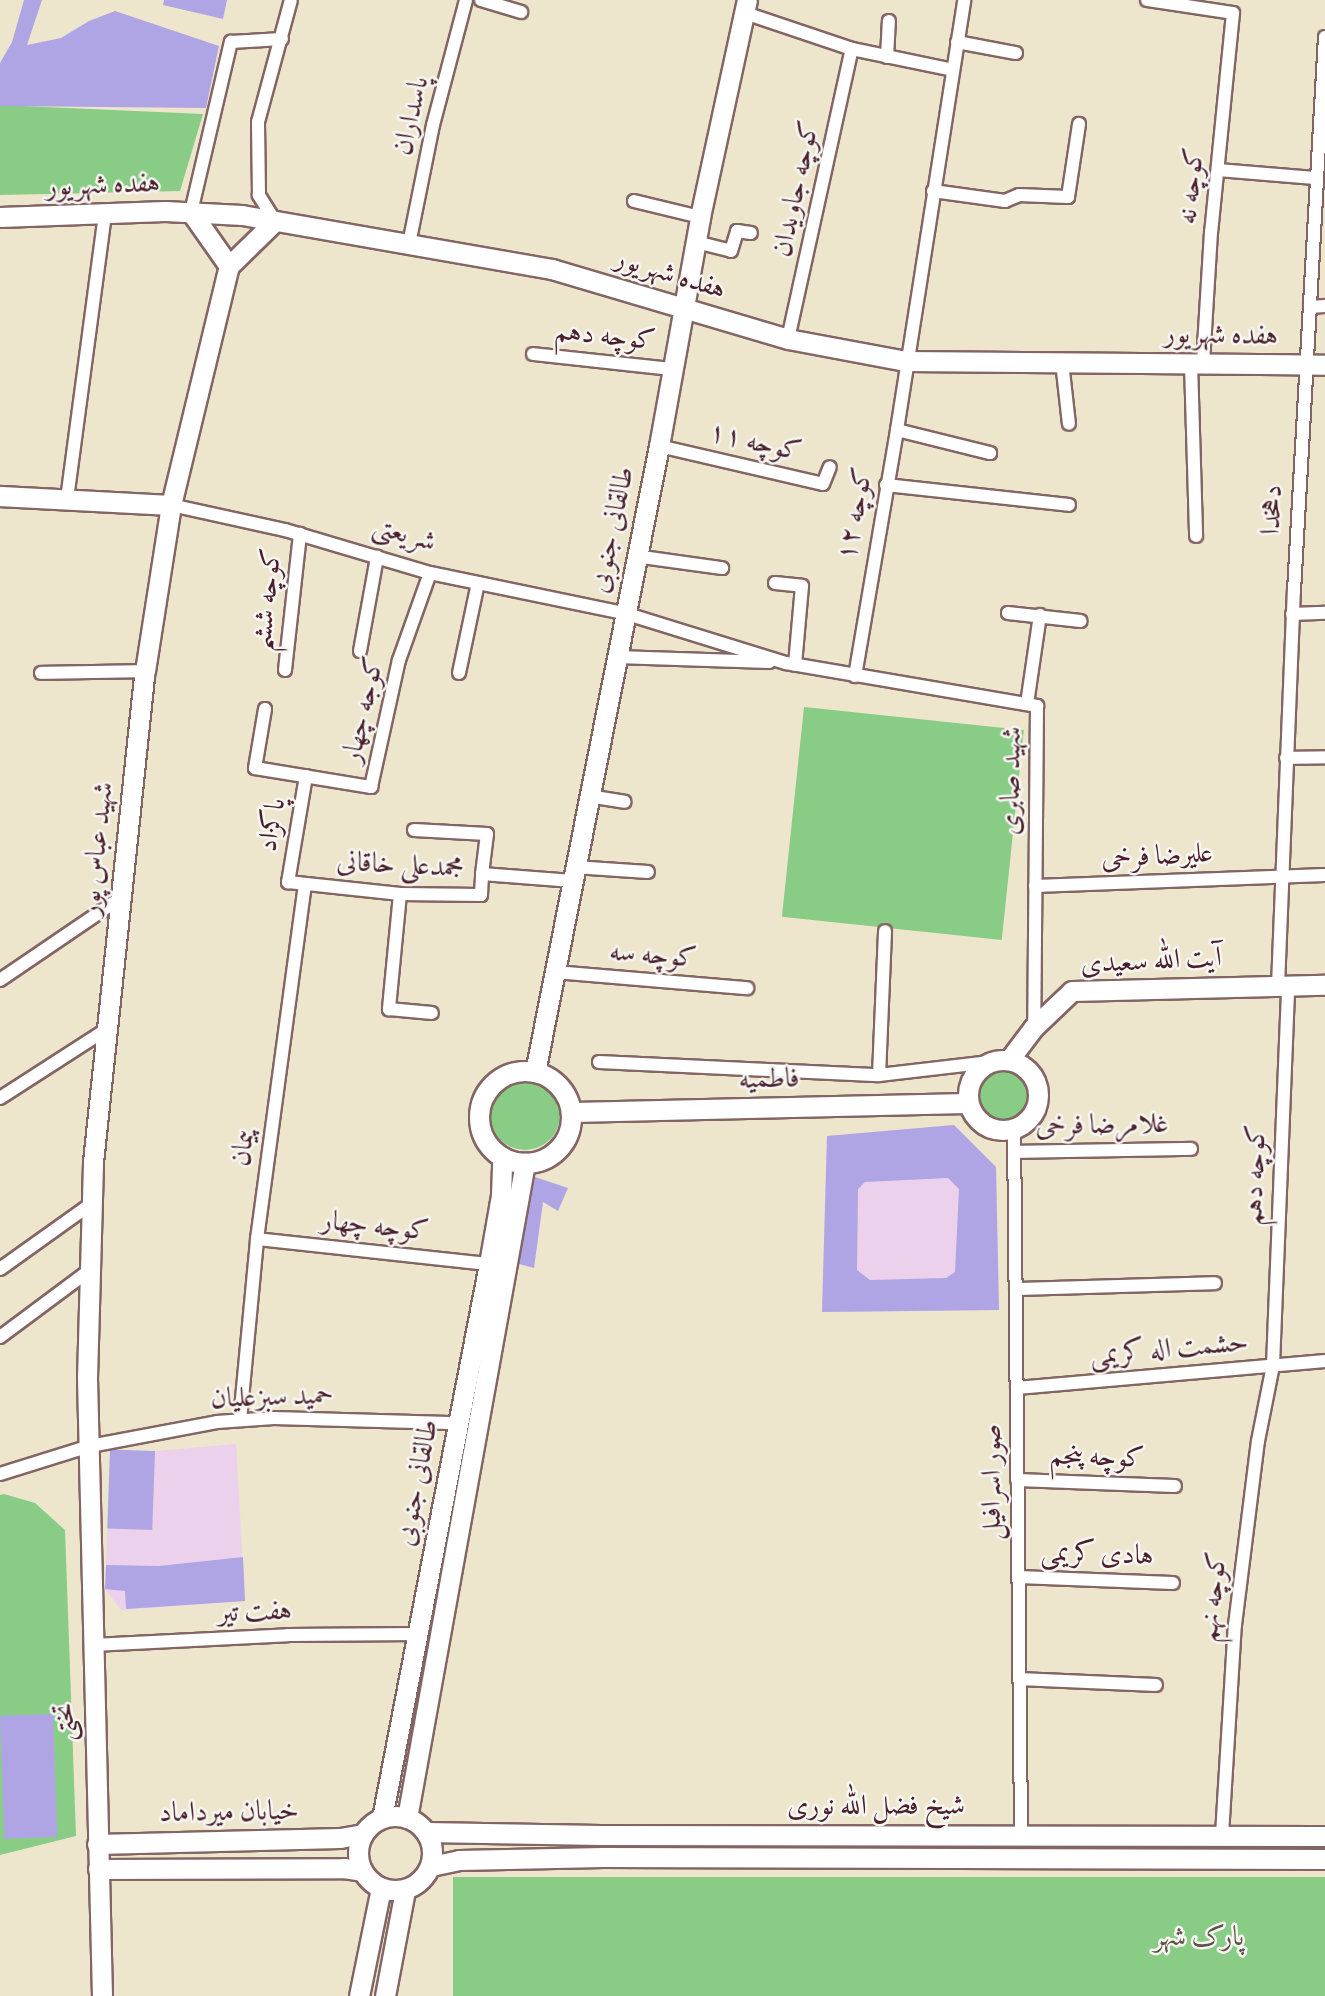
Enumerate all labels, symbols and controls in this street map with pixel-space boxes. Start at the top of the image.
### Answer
street label: پاسداران [387,73,437,159]
street label: کوچه جاویدان [766,118,828,260]
street label: کوچه نه [1171,146,1213,226]
street label: هفده شهریور [45,167,161,205]
street label: هفده شهریور [611,242,729,308]
street label: کوچه دهم [553,315,657,359]
street label: هفده شهریور [1164,318,1278,354]
street label: کوچه ۱۱ [705,416,805,470]
street label: طالقانی جنوبی [583,464,643,596]
street label: کوچه ۱۲ [831,465,881,563]
street label: دهخدا [1255,484,1291,536]
street label: شریعتی [368,510,440,560]
street label: کوچه ششم [246,547,290,653]
street label: کوجه چهار [335,654,393,766]
street label: شهید صابری [994,726,1030,836]
street label: شهید عباس پور [74,780,122,918]
street label: پاکزاد [252,795,294,855]
street label: علیرضا فرخی [1100,837,1214,877]
street label: مجمدعلی خاقانی [336,846,464,886]
street label: کوچه سه [608,935,698,977]
street label: آیت الله سعیدی [1080,942,1222,982]
street label: فاطمیه [738,1063,800,1097]
street label: غلامرضا فرخی [1035,1108,1169,1144]
street label: کوچه دهم [1237,1124,1275,1226]
street label: پیمان [225,1127,263,1169]
street label: کوچه چهار [319,1205,431,1249]
street label: حشمت اله کریمی [1088,1326,1250,1374]
street label: حمید سبزعلیان [210,1379,334,1417]
street label: طالقانی جنوبی [389,1417,447,1549]
street label: صور اسرافیل [976,1424,1010,1540]
street label: کوچه پنجم [1049,1440,1145,1476]
street label: هادی کریمی [1040,1536,1154,1574]
street label: کوچه نهم [1193,1550,1235,1644]
street label: هفت تیر [217,1595,293,1631]
street label: تختی [49,1703,83,1741]
street label: شیخ فضل الله نوری [787,1790,965,1824]
street label: خیابان میرداماد [159,1795,299,1831]
park label: پارک شهر [1154,1921,1244,1955]

